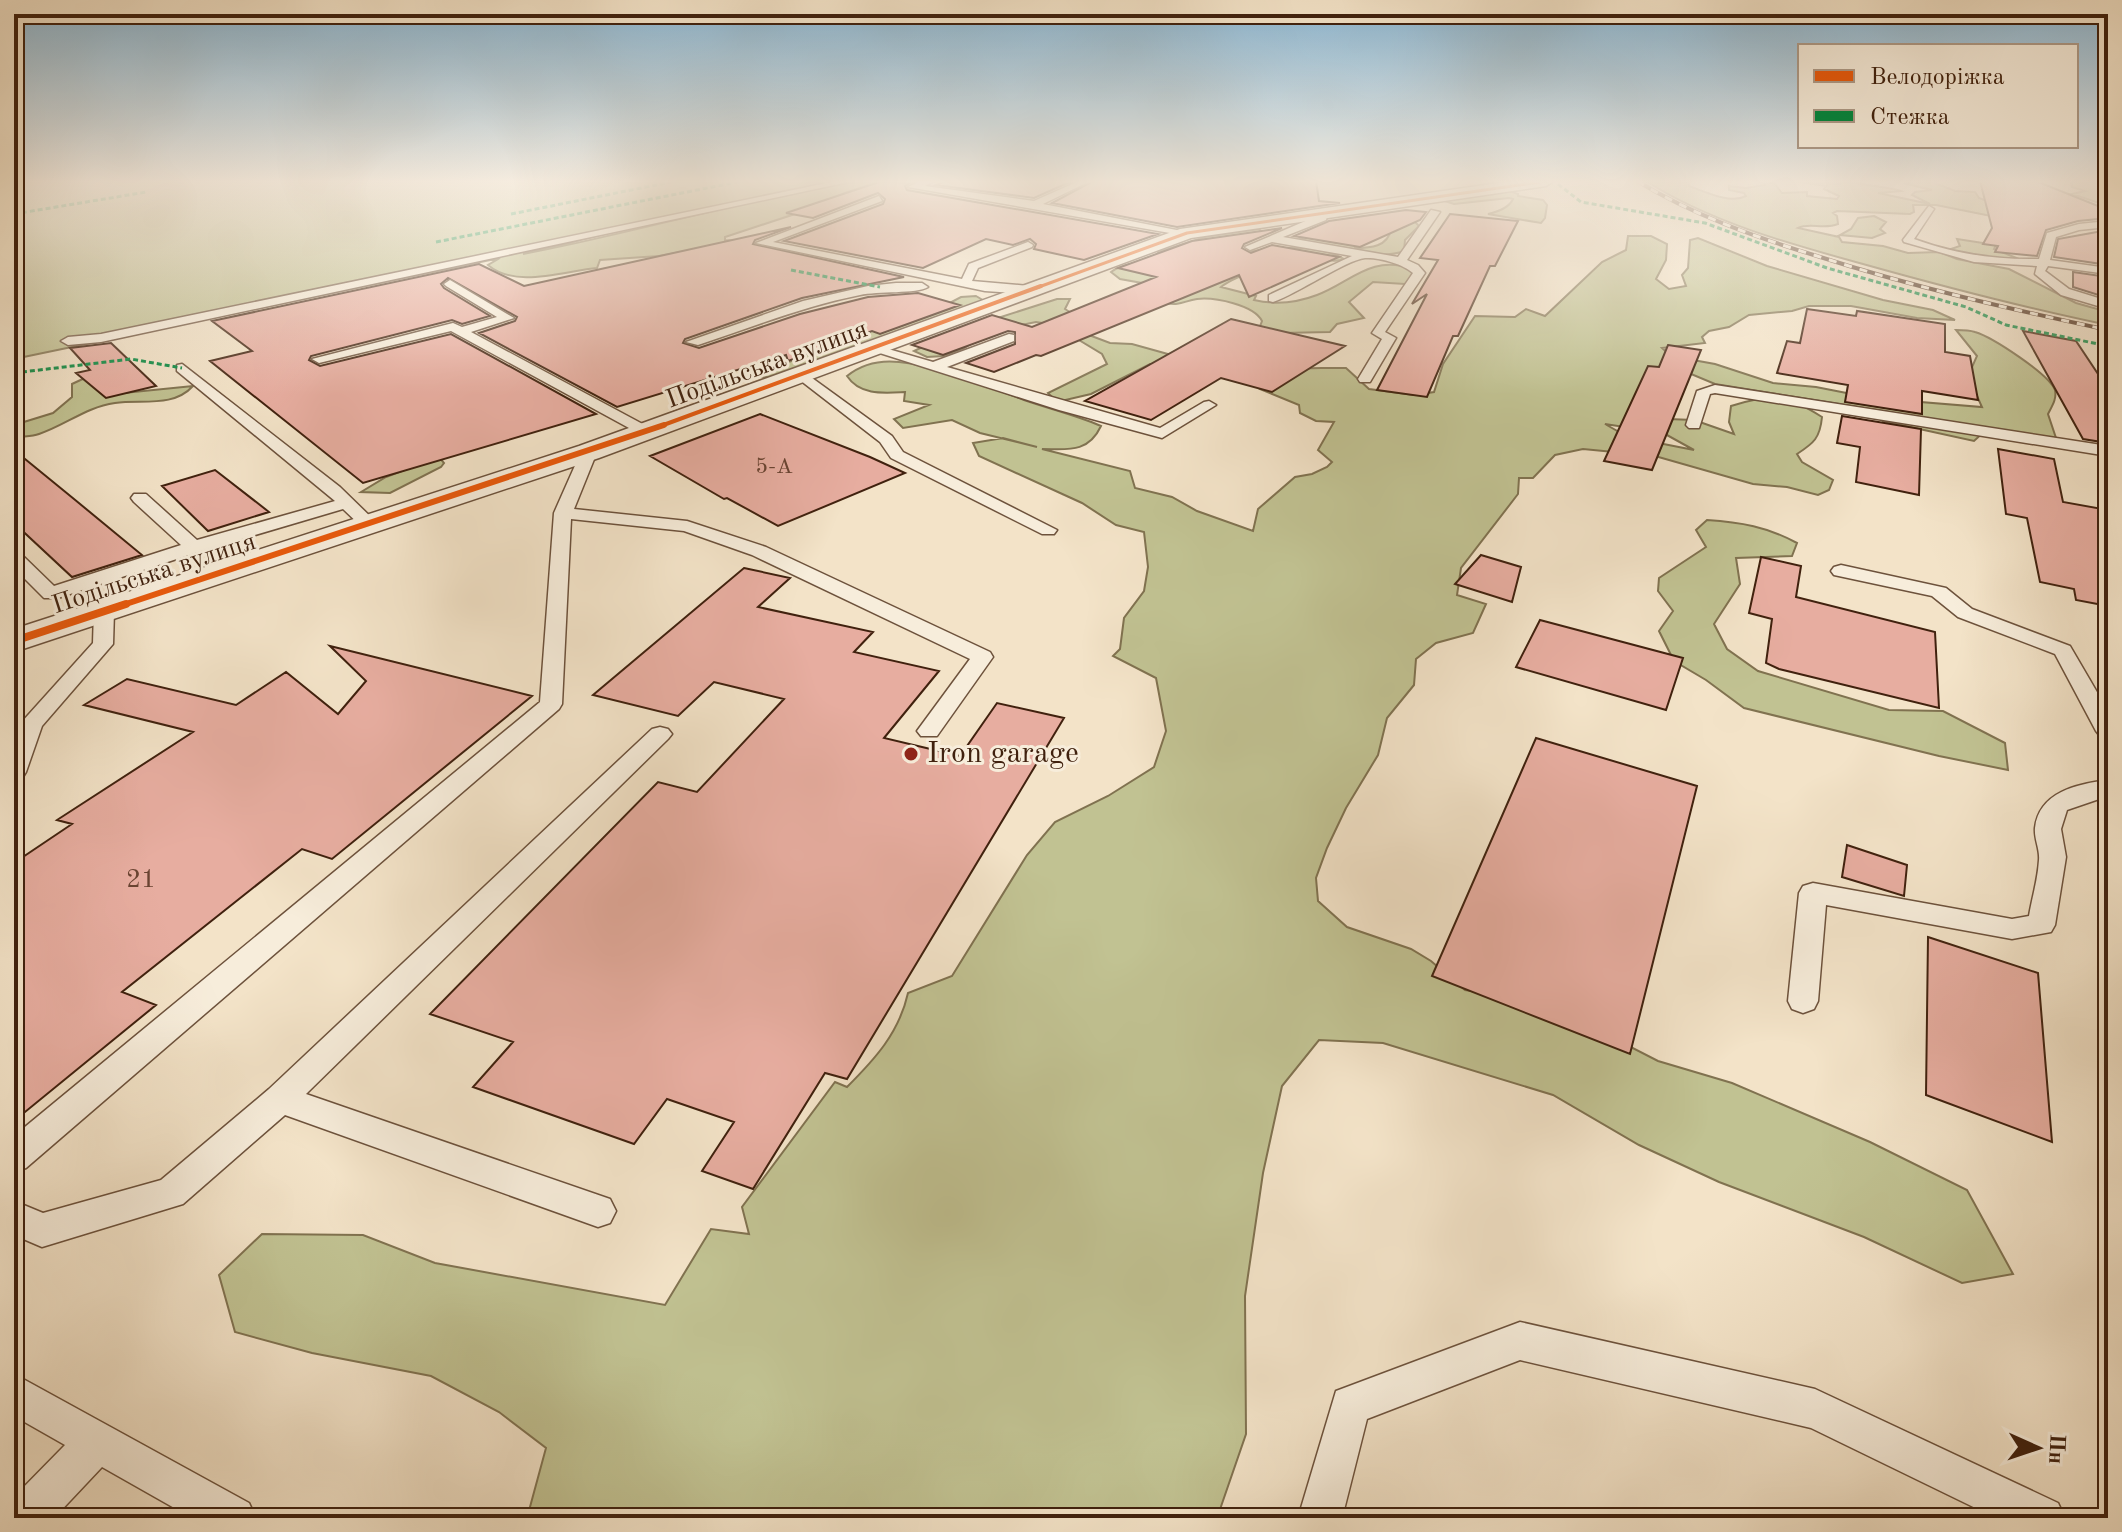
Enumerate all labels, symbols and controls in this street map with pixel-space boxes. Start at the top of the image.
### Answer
legend [1798,44,2078,148]
text: Велодоріжка [1870,66,2005,90]
text: Стежка [1870,106,1950,130]
street label: Подільська вулиця [663,316,871,414]
house number: 5-А [755,456,793,478]
street label: Подільська вулиця [49,529,259,619]
place label: Iron garage [927,739,1079,769]
marker: Iron garage [902,745,920,763]
house number: 21 [126,867,156,893]
north arrow [1998,1408,2078,1488]
text: Пн [2044,1433,2068,1465]

